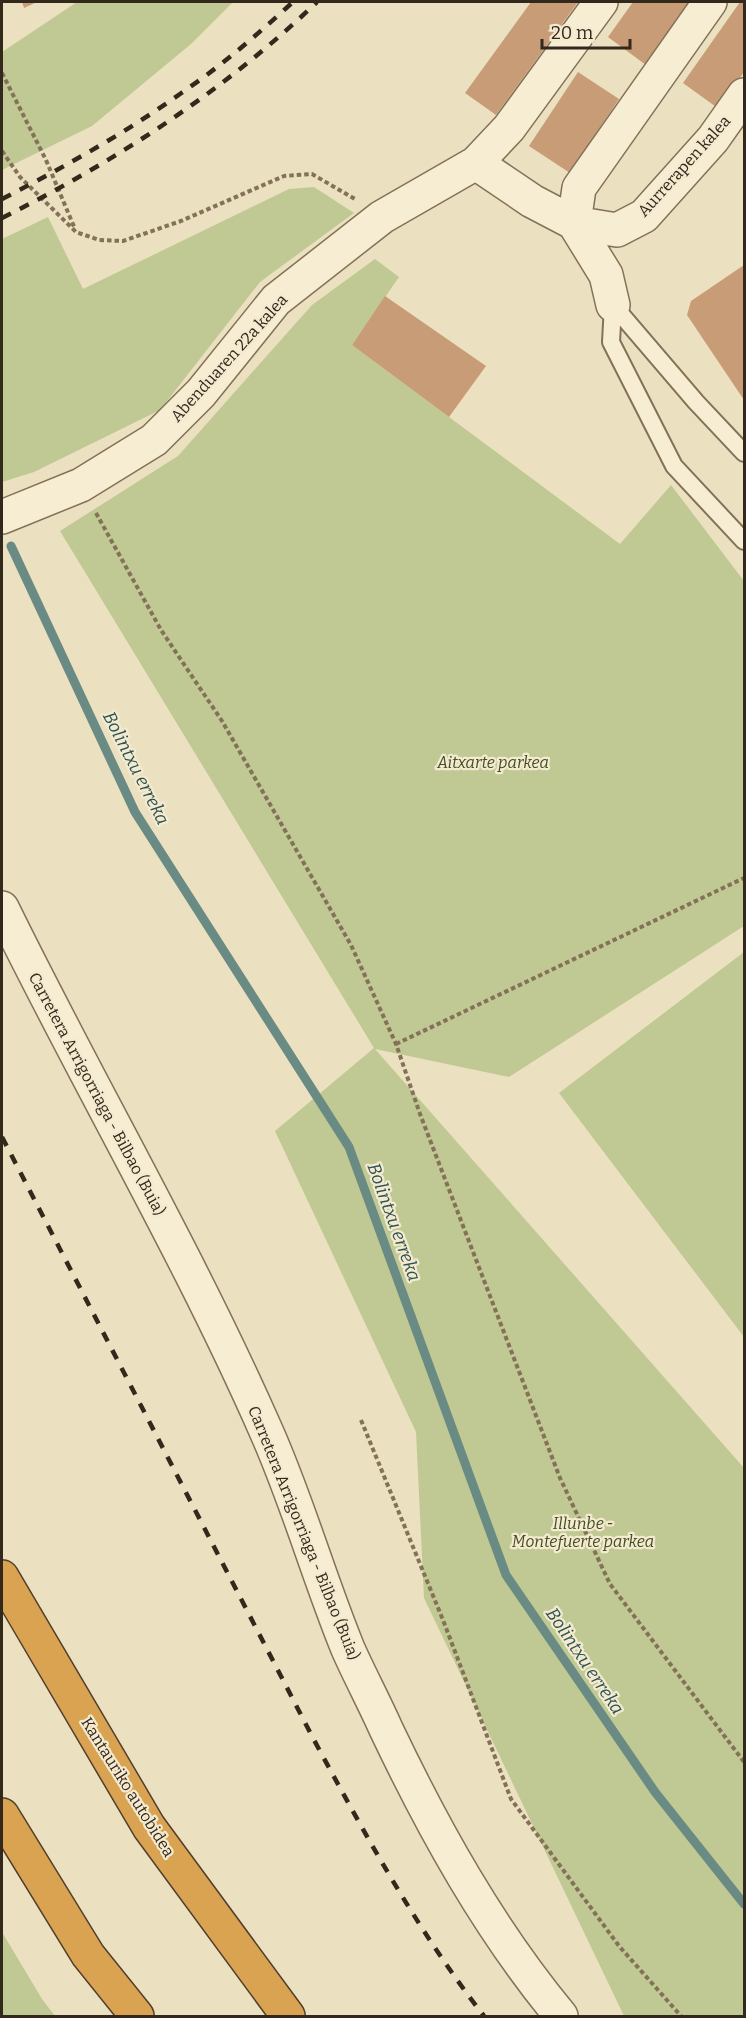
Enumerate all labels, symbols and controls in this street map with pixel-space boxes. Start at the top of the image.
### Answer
scale bar [542,12,630,50]
text: 20 m [551,22,593,44]
street label: Aurrerapen kalea [634,111,735,220]
street label: Abenduaren 22a kalea [167,290,291,426]
water label: Bolintxu erreka [98,708,174,828]
park label: Aitxarte parkea [436,753,549,772]
street label: Carretera Arrigorriaga - Bilbao (Buia) [25,969,169,1219]
water label: Bolintxu erreka [362,1160,426,1284]
street label: Carretera Arrigorriaga - Bilbao (Buia) [244,1403,364,1663]
park label: Illunbe - Montefuerte parkea [512,1514,654,1551]
water label: Bolintxu erreka [541,1603,629,1719]
street label: Kantauriko autobidea [77,1714,179,1860]

